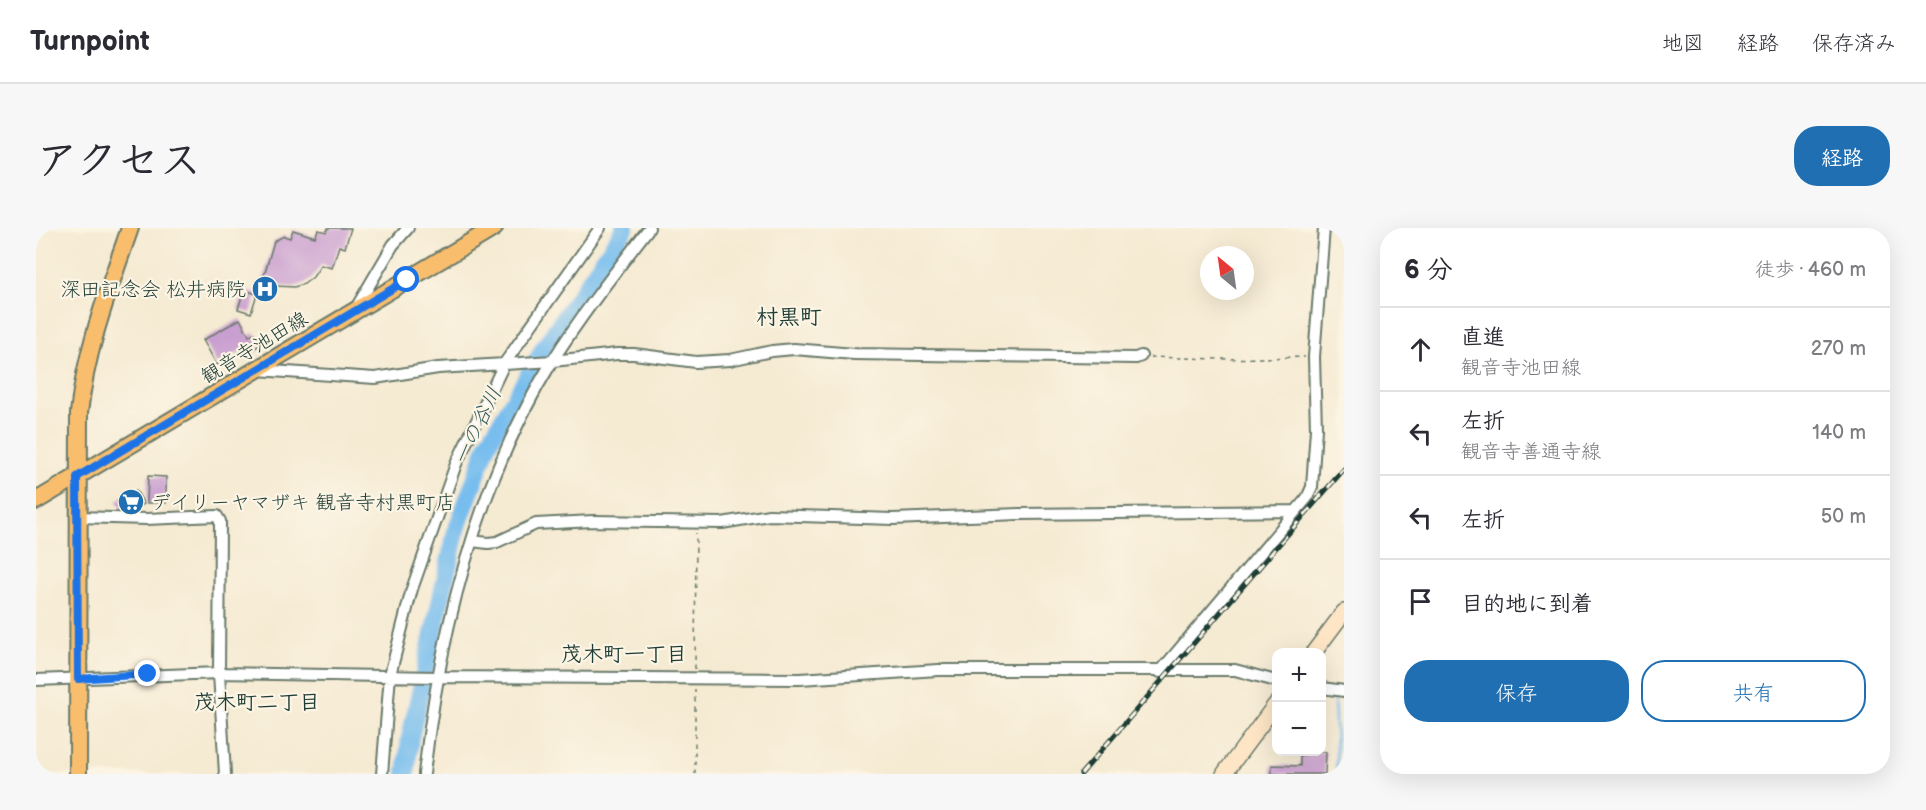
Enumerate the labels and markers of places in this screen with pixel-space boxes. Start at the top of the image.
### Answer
hospital icon: 深田記念会 松井病院 [250,274,280,304]
place label: 深田記念会 松井病院 [61,278,246,302]
supermarket icon: デイリーヤマザキ 観音寺村黒町店 [116,487,146,517]
place label: デイリーヤマザキ 観音寺村黒町店 [151,491,456,515]

